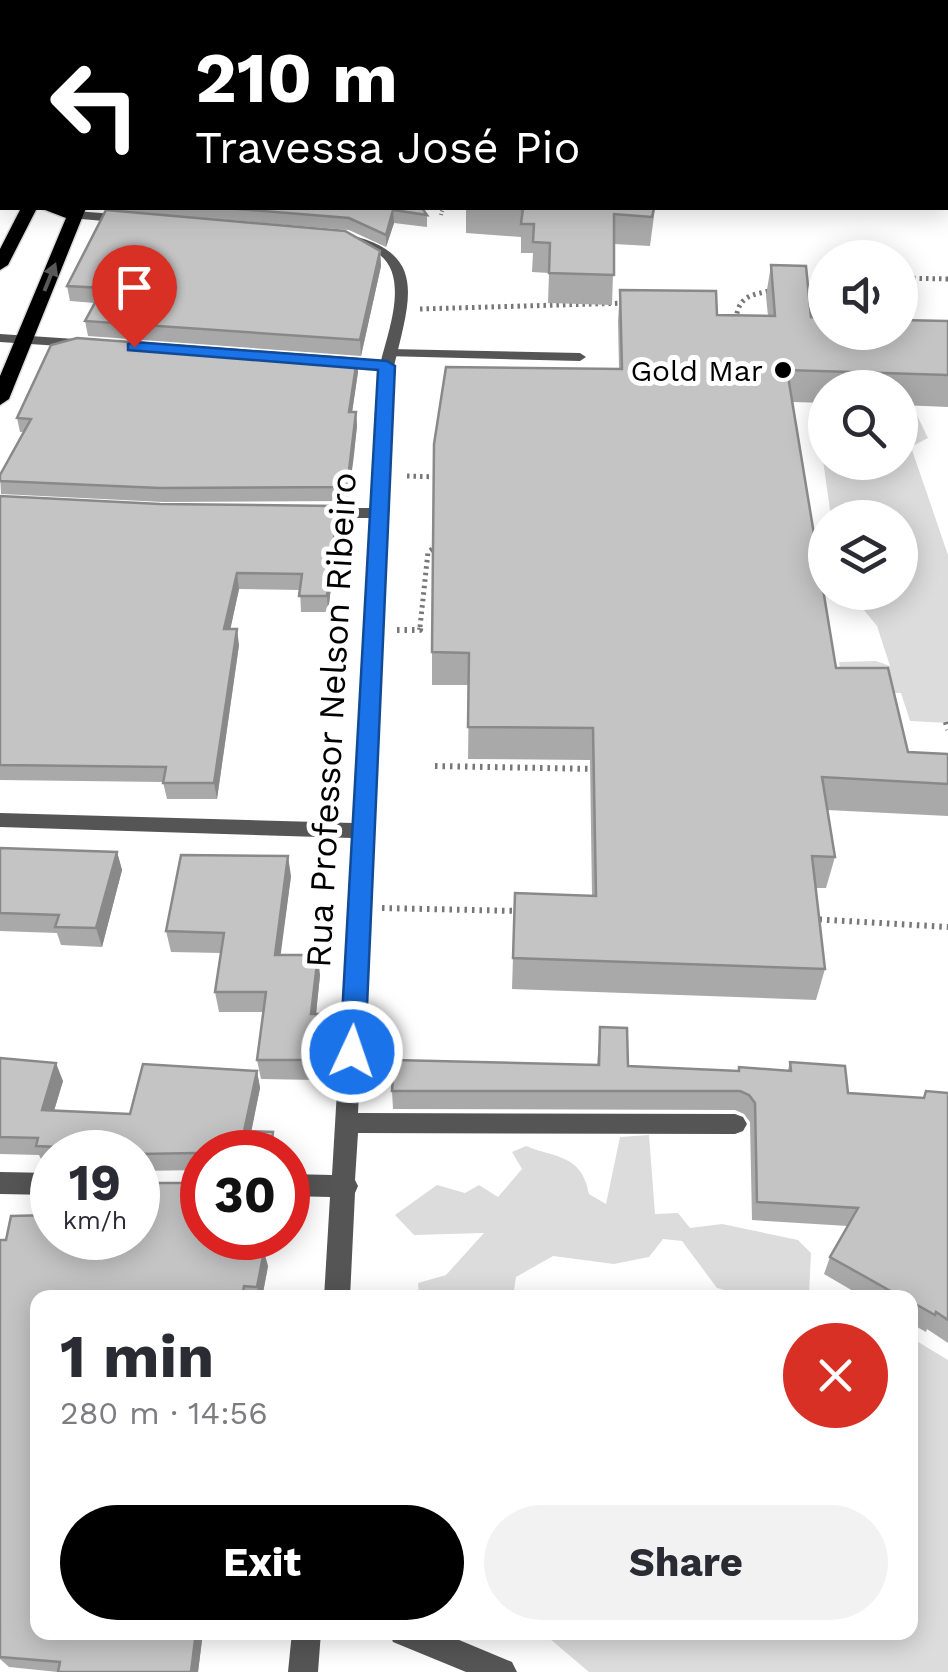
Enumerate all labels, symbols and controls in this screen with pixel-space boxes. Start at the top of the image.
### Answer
text: 210 m [195,37,398,119]
icon: left [30,40,160,170]
text: Travessa José Pio [195,121,581,174]
map controls [808,240,918,610]
button: sound [808,240,918,350]
pin [92,245,177,348]
icon: arrive [107,260,162,315]
one-way arrow [42,261,58,291]
place label: Gold Mar [630,353,763,388]
marker: Gold Mar [772,359,794,381]
button: search [808,370,918,480]
street label: Rua Professor Nelson Ribeiro [297,471,365,969]
button: layers [808,500,918,610]
position arrow [300,1000,404,1104]
speed limit sign: 30 [180,1130,310,1260]
text: 19 [69,1153,121,1212]
text: km/h [63,1206,127,1235]
text: 1 min [60,1321,214,1392]
button: close [783,1323,888,1428]
text: 280 m · 14:56 [60,1394,268,1432]
button: Exit [60,1505,464,1620]
button: Share [484,1505,888,1620]

